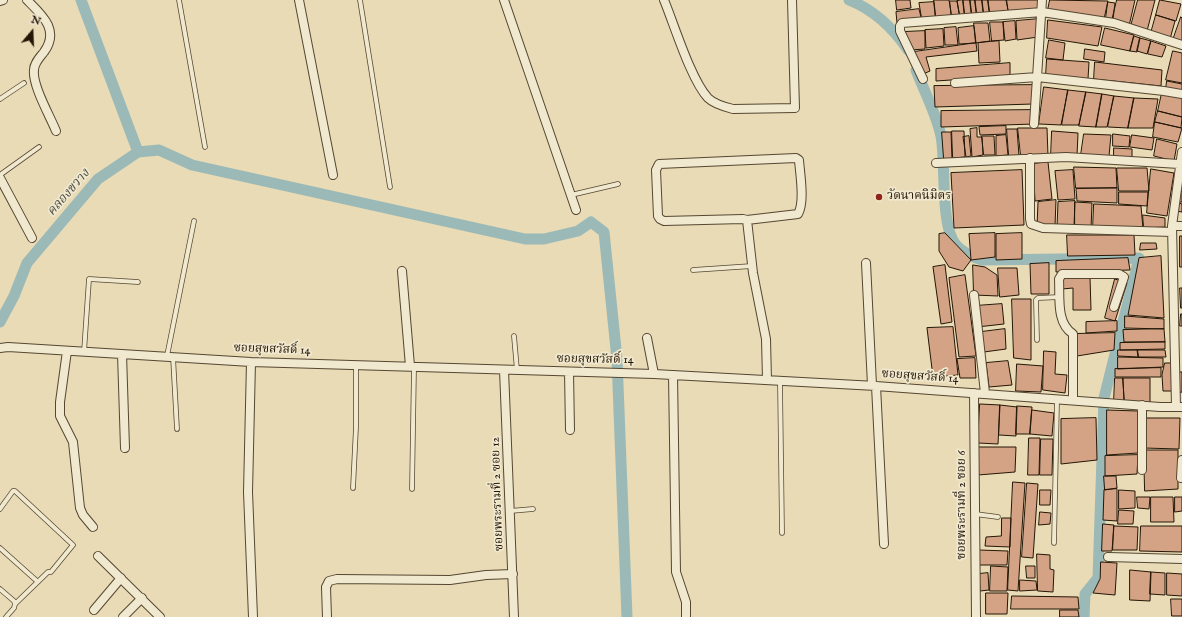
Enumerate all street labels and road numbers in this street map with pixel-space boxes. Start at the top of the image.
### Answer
street label: ซอยสุขสวัสดิ์ 14 [233,341,311,359]
street label: ซอยสุขสวัสดิ์ 14 [556,352,634,368]
street label: ซอยสุขสวัสดิ์ 14 [881,367,959,387]
street label: ซอยพระรามที่ 2 ซอย 12 [489,437,507,551]
street label: ซอยพระรามที่ 2 ซอย 6 [956,450,970,560]

